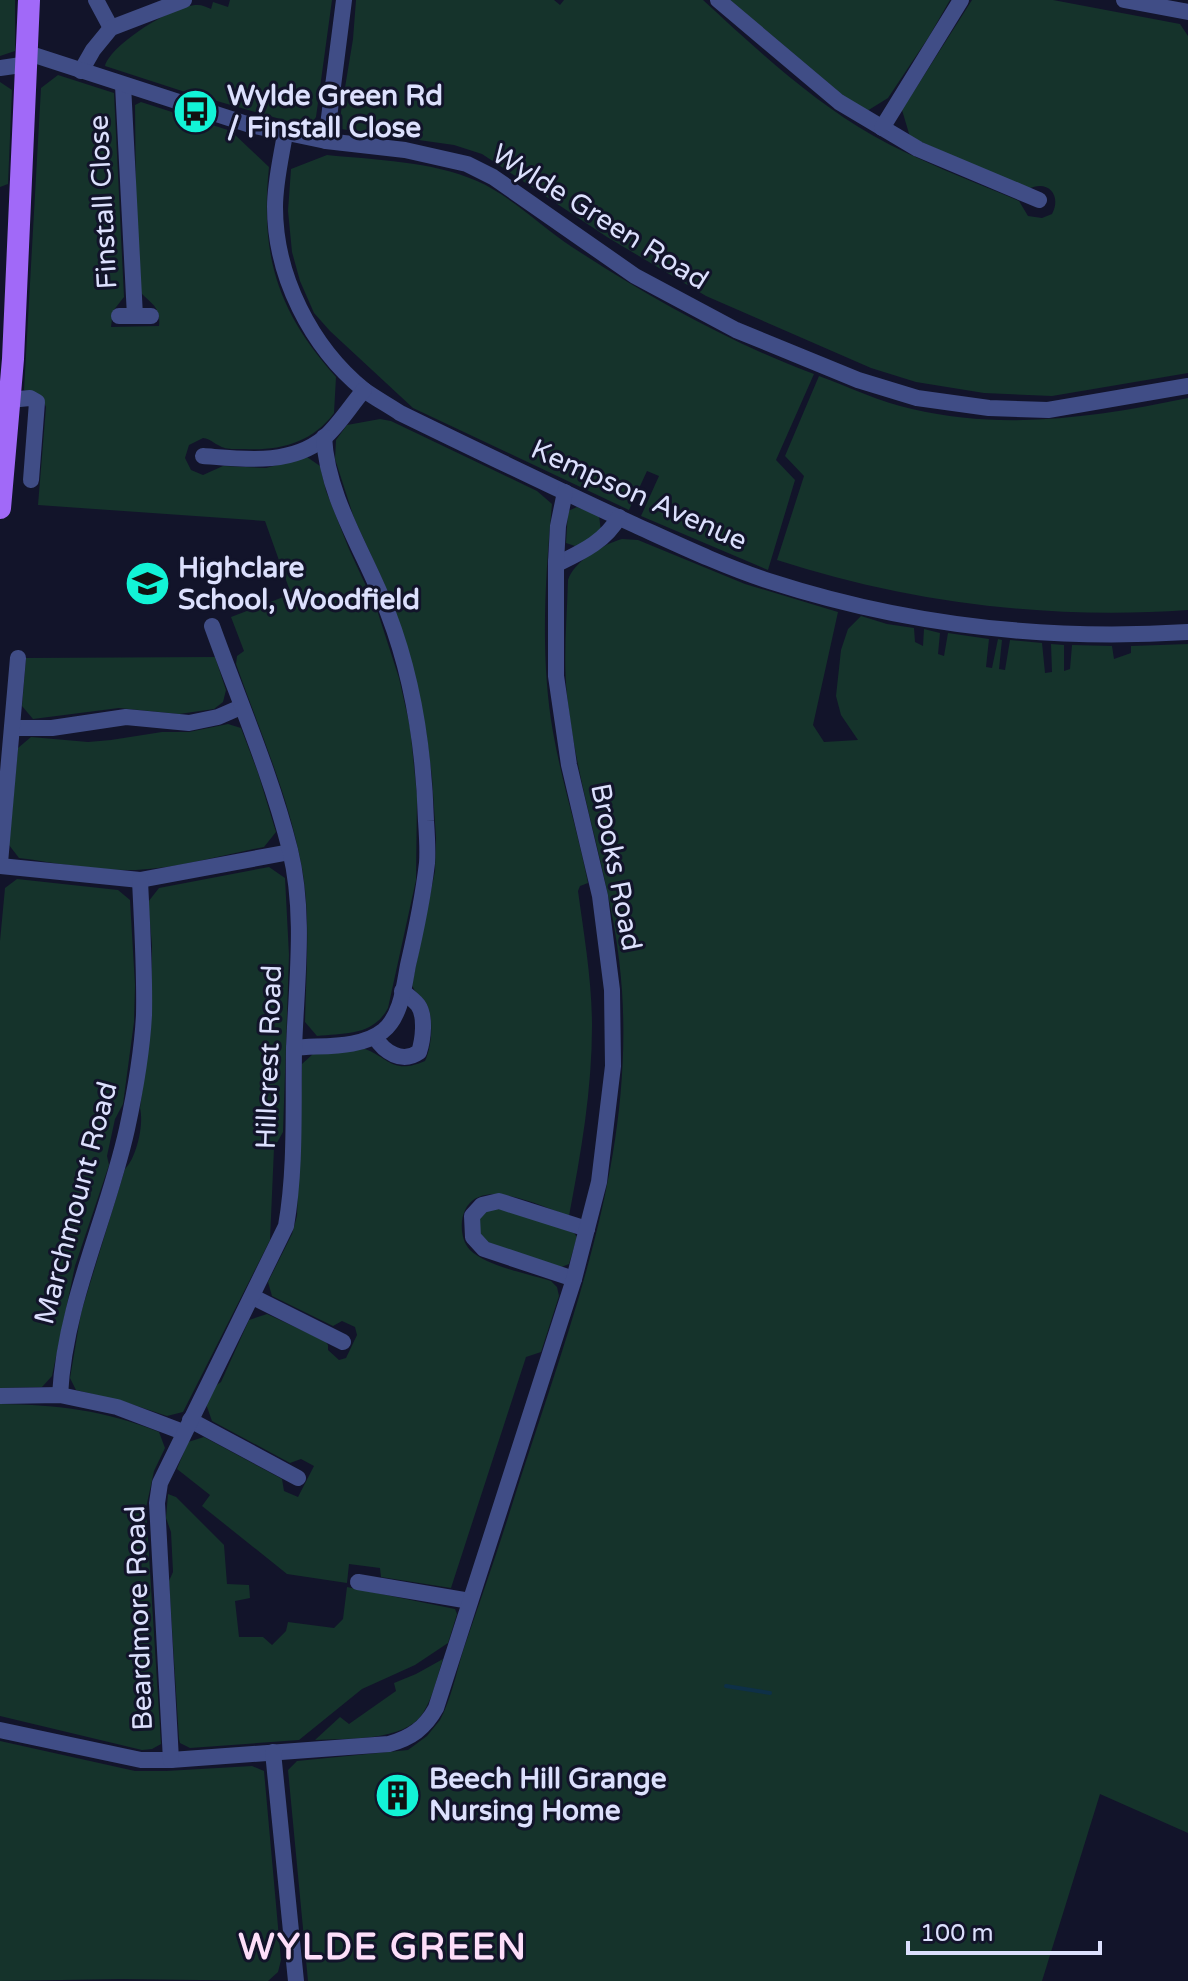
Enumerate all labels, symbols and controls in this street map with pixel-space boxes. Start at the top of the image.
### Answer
place label: Wylde Green Rd / Finstall Close [227,79,443,145]
bus stop icon: Wylde Green Rd / Finstall Close [172,88,220,136]
street label: Finstall Close [81,114,125,290]
street label: Wylde Green Road [486,137,714,297]
street label: Kempson Avenue [526,432,752,558]
place label: Highclare School, Woodfield [178,551,420,617]
school or university icon: Highclare School, Woodfield [123,560,171,608]
street label: Brooks Road [583,780,649,954]
street label: Hillcrest Road [249,964,289,1150]
street label: Marchmount Road [27,1078,125,1328]
street label: Beardmore Road [118,1505,160,1731]
place label: Beech Hill Grange Nursing Home [429,1762,667,1828]
building icon: Beech Hill Grange Nursing Home [374,1771,422,1819]
scale bar [908,1905,1100,1955]
text: 100 m [920,1919,994,1948]
district label: WYLDE GREEN [238,1926,528,1969]

